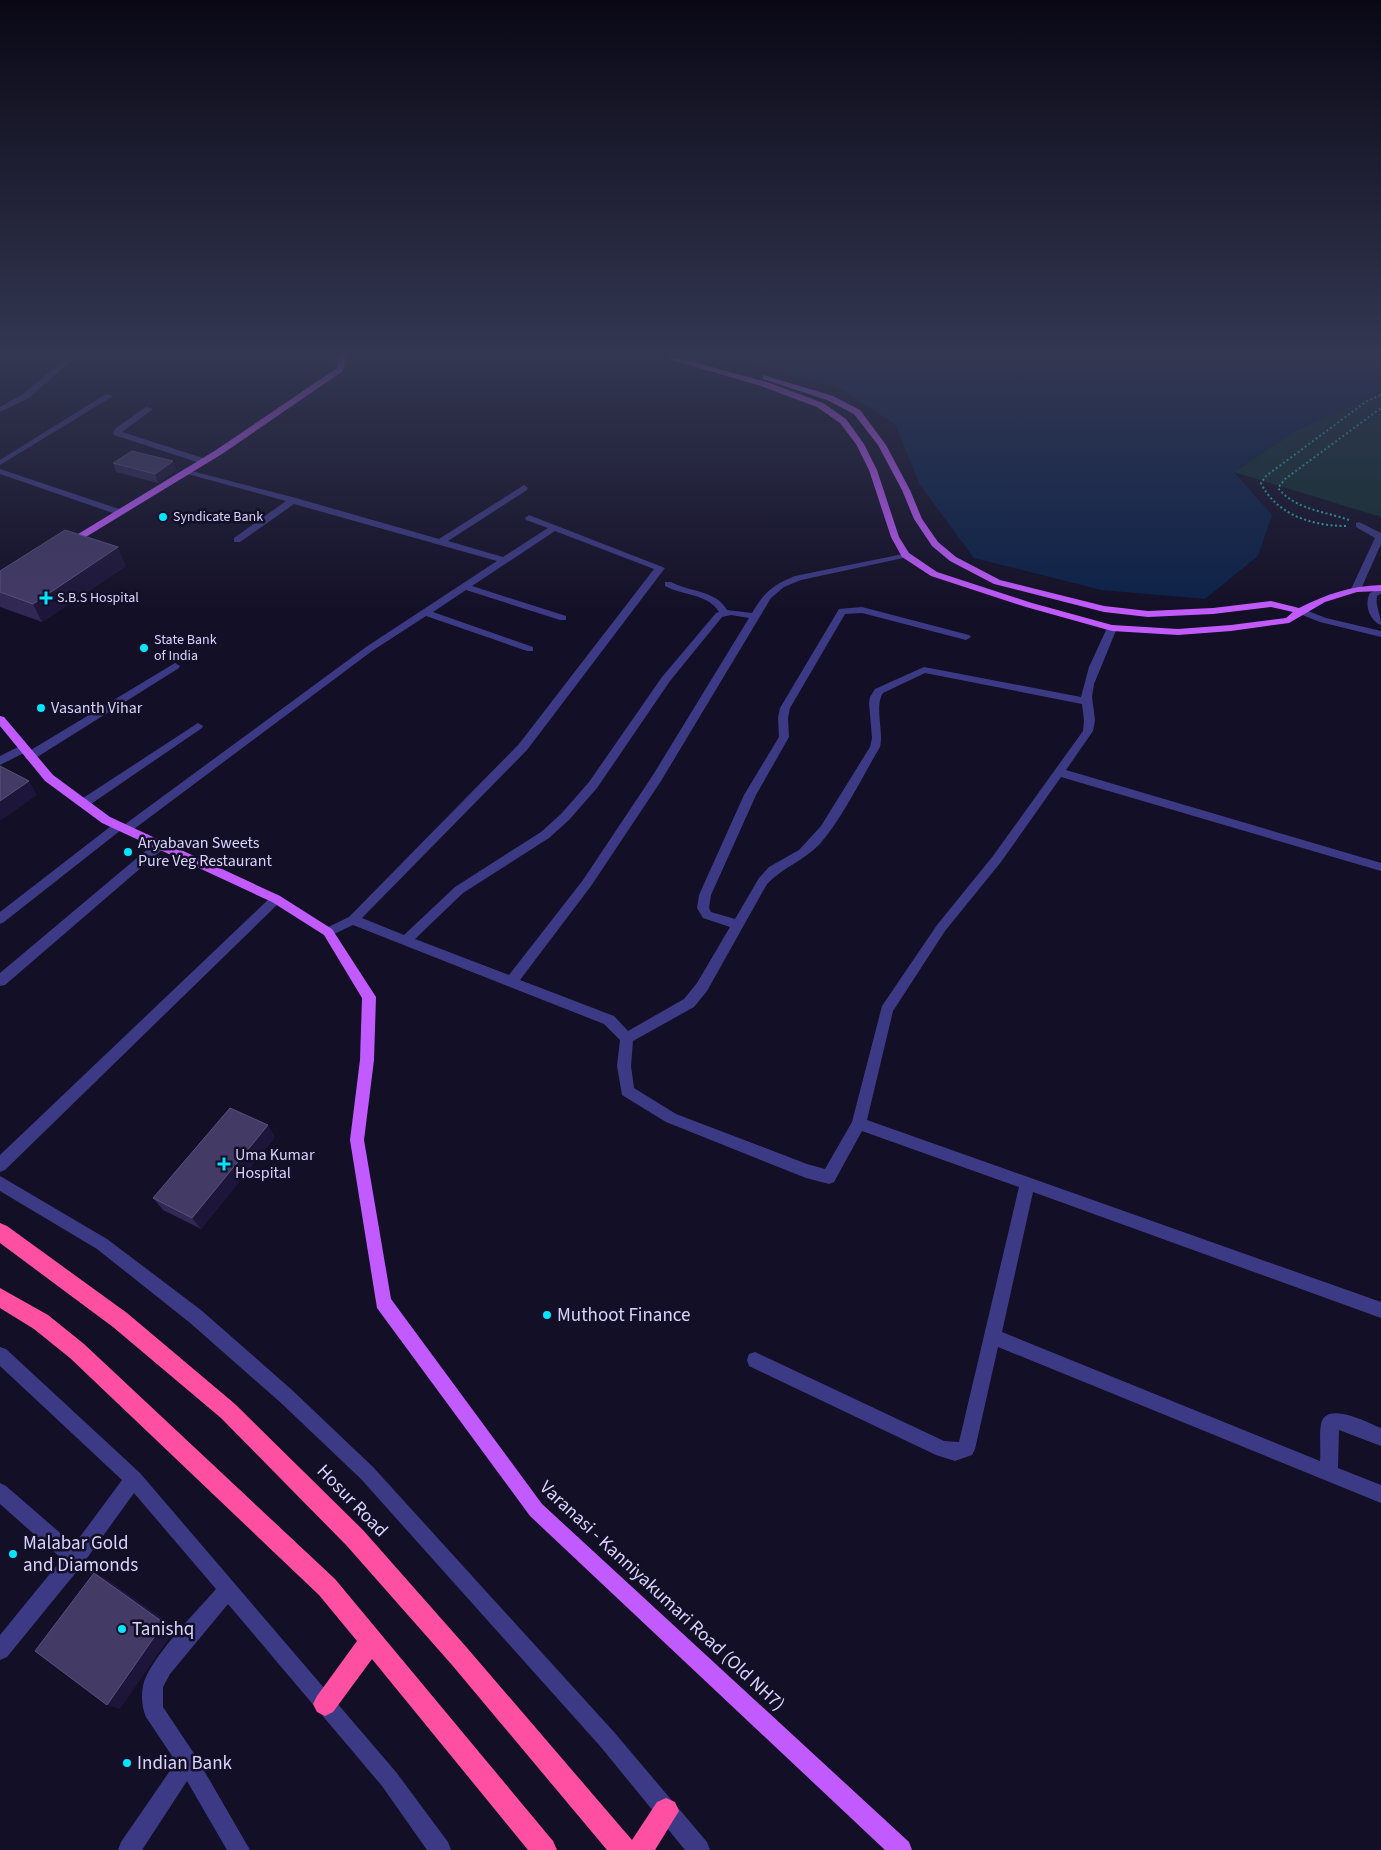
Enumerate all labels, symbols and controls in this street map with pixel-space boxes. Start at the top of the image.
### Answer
place label: Syndicate Bank [173,507,263,527]
marker: Syndicate Bank [157,511,169,523]
place label: S.B.S Hospital [57,588,139,608]
marker: S.B.S Hospital [39,591,53,605]
place label: State Bank of India [154,630,217,666]
marker: State Bank of India [138,642,150,654]
place label: Vasanth Vihar [51,697,143,719]
marker: Vasanth Vihar [35,702,47,714]
place label: Aryabavan Sweets Pure Veg Restaurant [138,832,272,872]
marker: Aryabavan Sweets Pure Veg Restaurant [122,846,134,858]
place label: Uma Kumar Hospital [235,1144,315,1184]
marker: Uma Kumar Hospital [217,1157,231,1171]
place label: Muthoot Finance [557,1302,691,1329]
marker: Muthoot Finance [541,1309,553,1321]
street label: Hosur Road [310,1458,394,1544]
street label: Varanasi - Kanniyakumari Road (Old NH7) [533,1475,791,1717]
place label: Malabar Gold and Diamonds [23,1530,138,1579]
marker: Malabar Gold and Diamonds [7,1548,19,1560]
place label: Tanishq [132,1616,194,1643]
marker: Tanishq [116,1623,128,1635]
place label: Indian Bank [137,1750,233,1777]
marker: Indian Bank [121,1757,133,1769]

